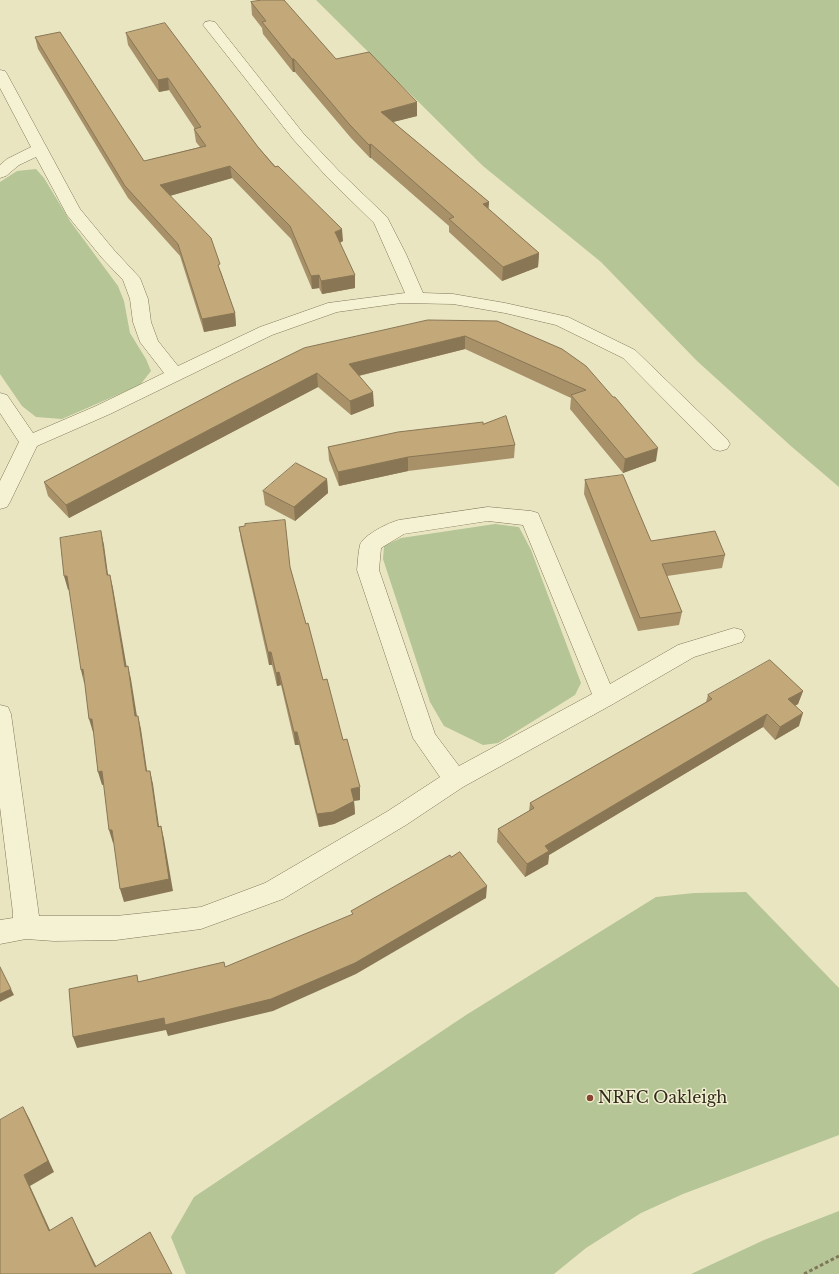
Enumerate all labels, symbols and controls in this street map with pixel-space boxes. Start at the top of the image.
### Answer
place label: NRFC Oakleigh [598,1088,727,1108]
marker: NRFC Oakleigh [585,1093,595,1103]

